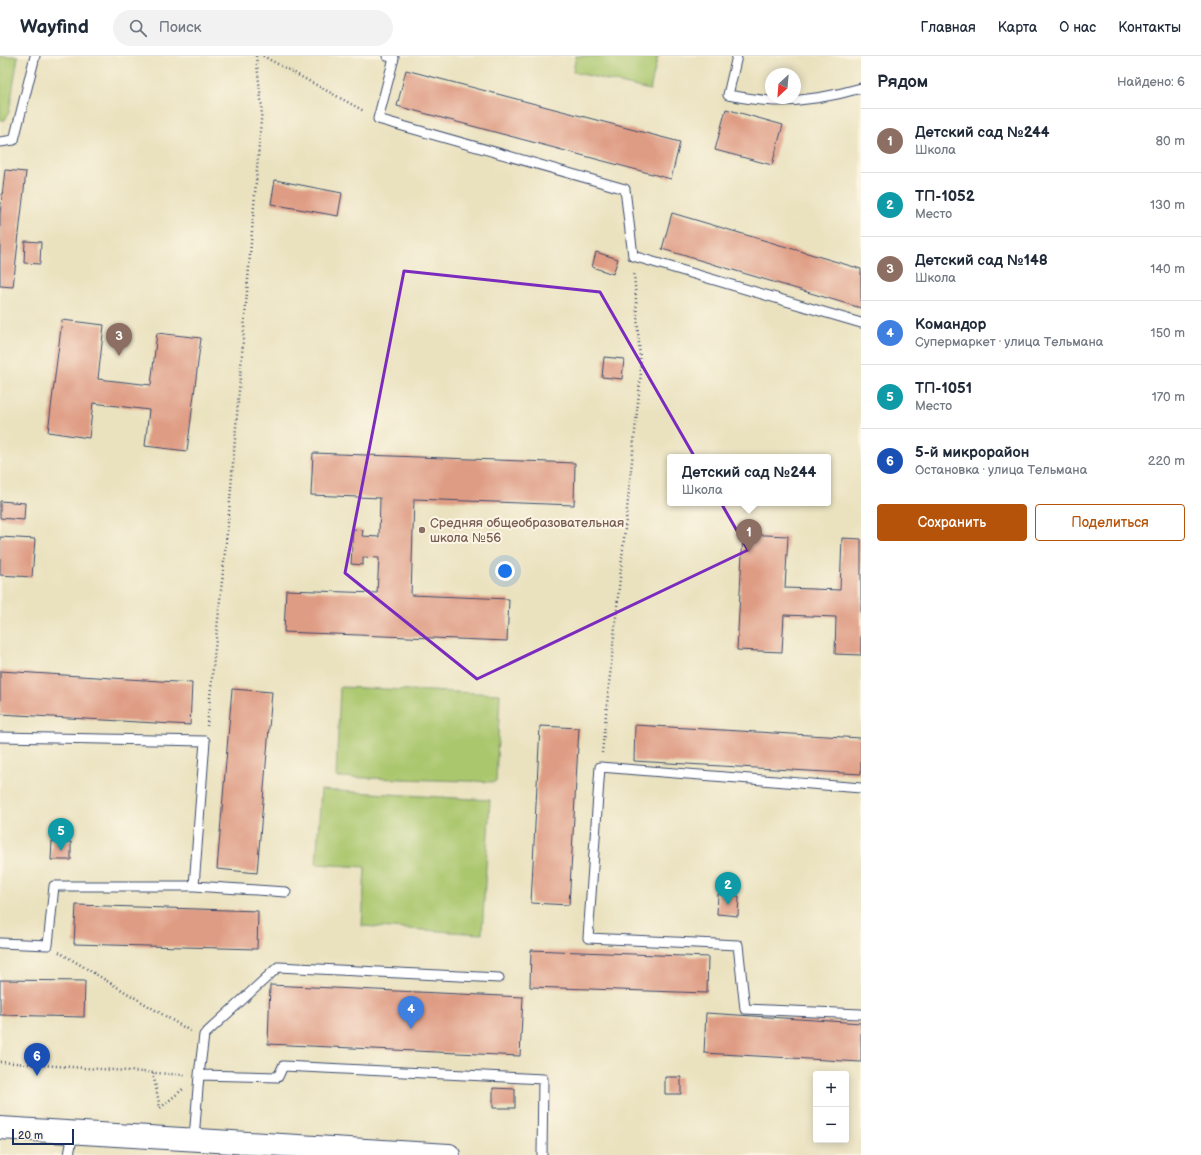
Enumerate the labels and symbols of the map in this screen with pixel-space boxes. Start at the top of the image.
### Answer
north arrow [765,68,801,104]
pin: 3 [106,323,132,356]
place label: Средняя общеобразовательная школа №56 [430,515,624,546]
pin: 1 [736,519,762,552]
marker: Средняя общеобразовательная школа №56 [417,525,427,535]
your location [495,561,515,581]
pin: 5 [48,818,74,851]
pin: 2 [715,872,741,905]
pin: 4 [398,996,424,1029]
pin: 6 [24,1043,50,1076]
scale bar [12,1127,74,1146]

